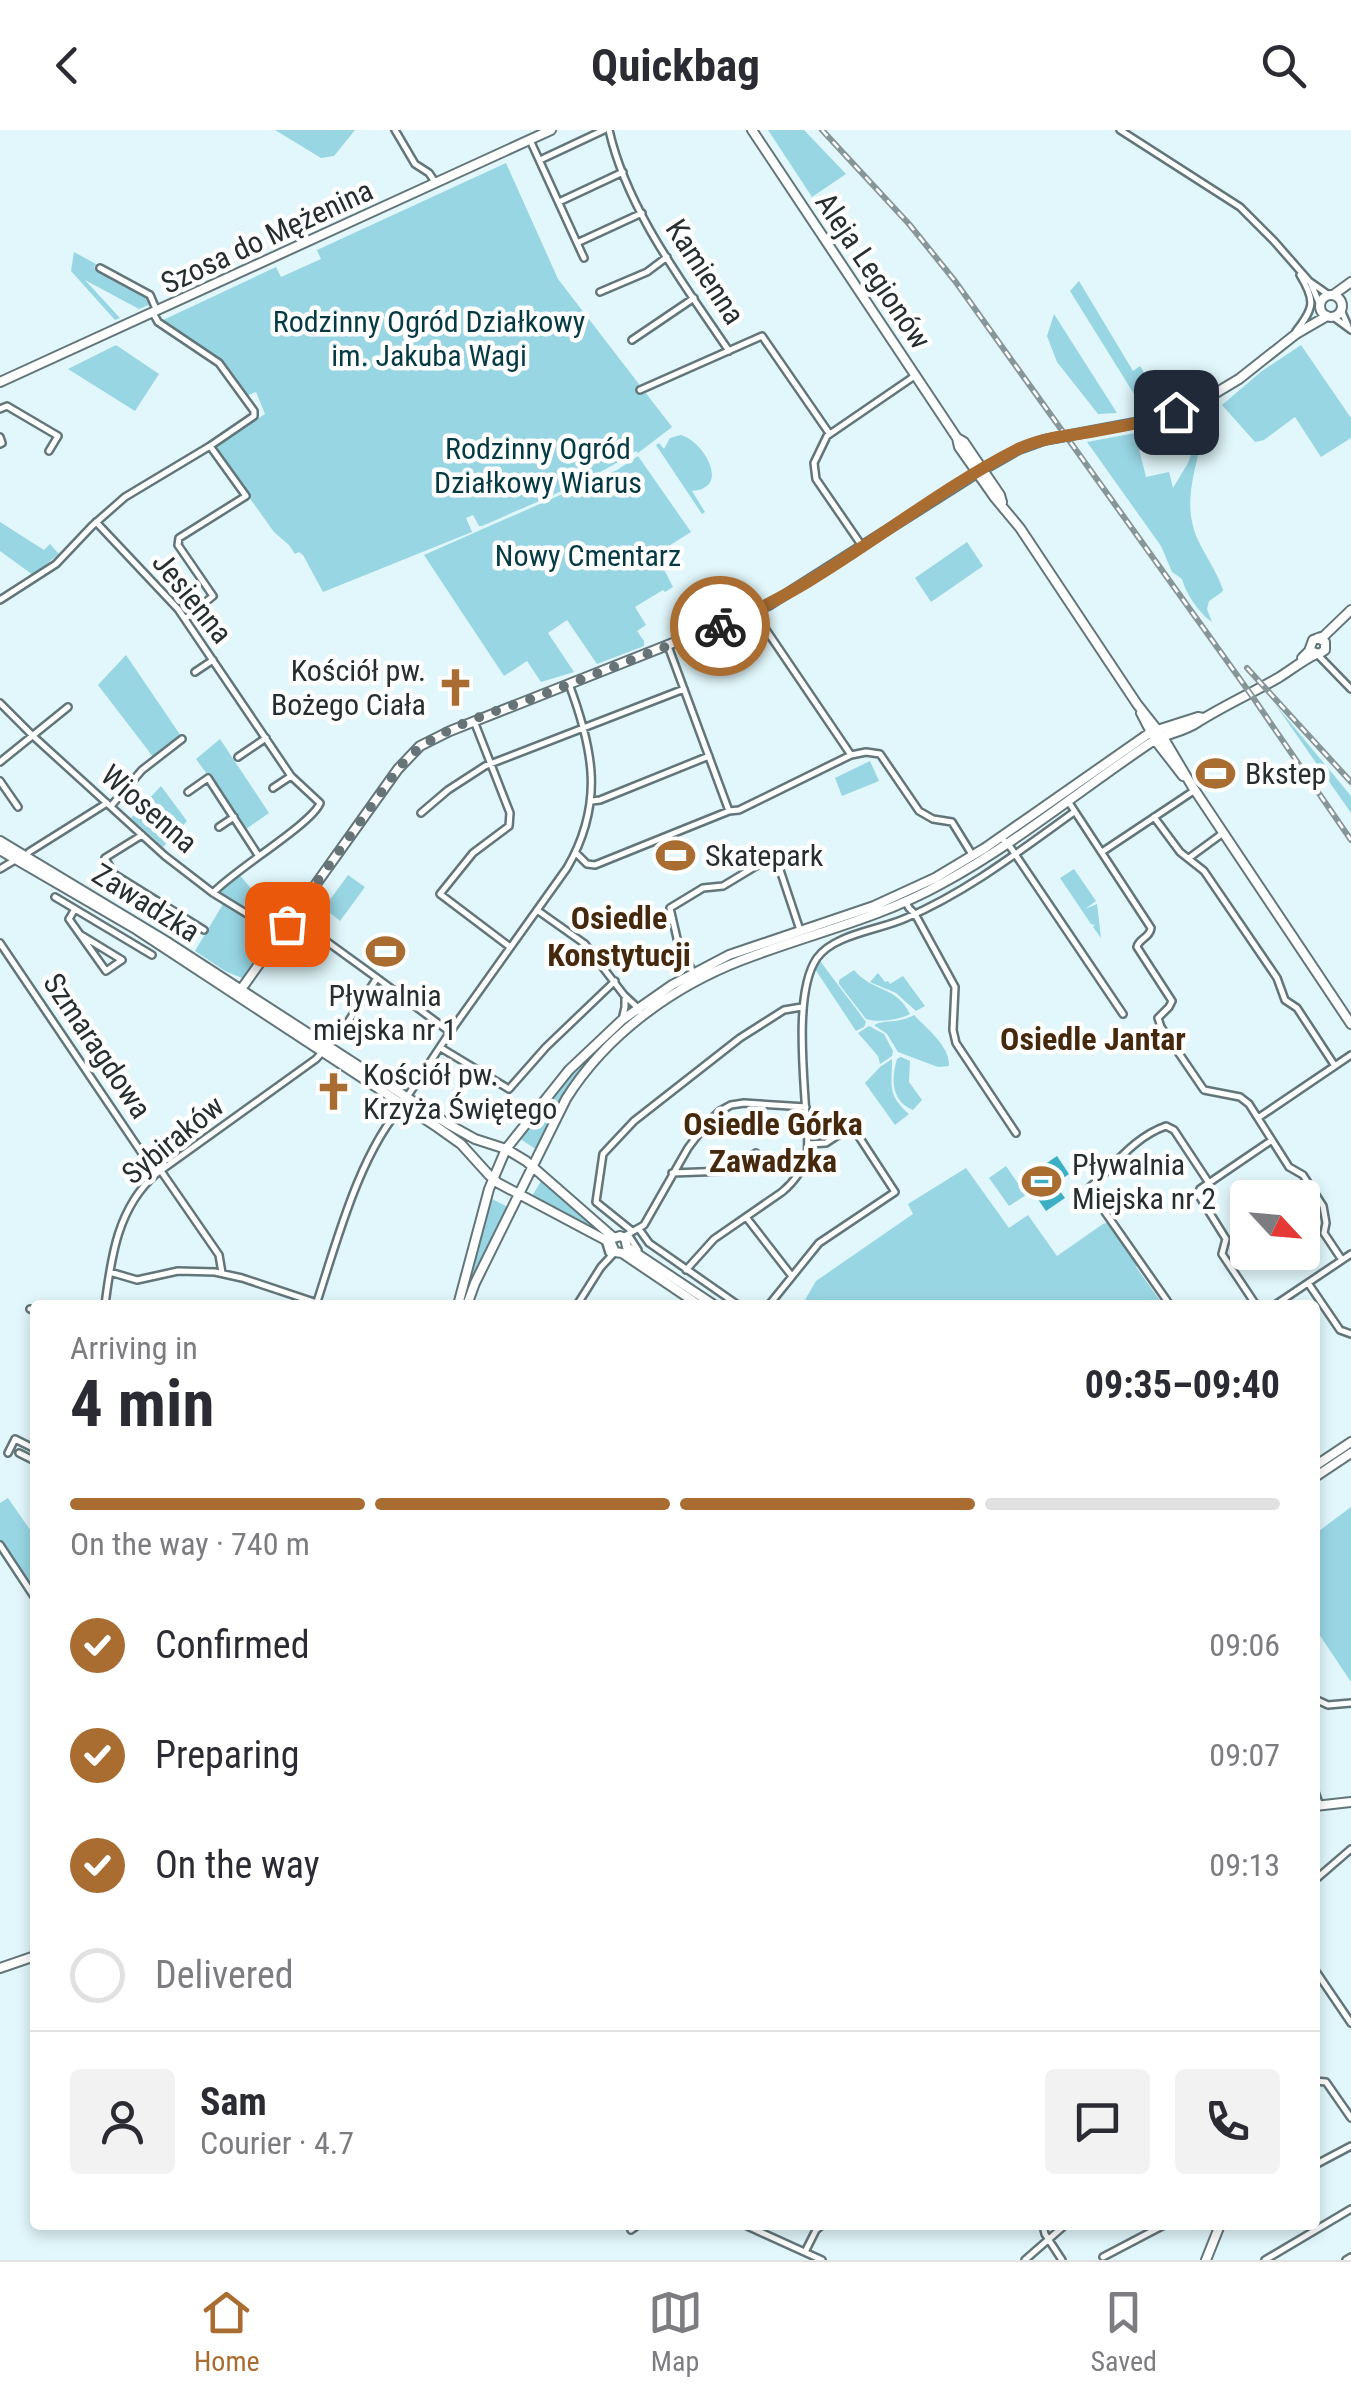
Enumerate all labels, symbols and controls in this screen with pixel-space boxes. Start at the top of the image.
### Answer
icon: back [40,38,95,93]
icon: search [1256,38,1311,93]
text: Quickbag [591,39,760,92]
street label: Szosa do Mężenina [155,172,378,301]
street label: Aleja Legionów [808,186,938,355]
street label: Kamienna [659,213,752,331]
park label: Rodzinny Ogród Działkowy im. Jakuba Wagi [273,304,585,373]
pin [1134,370,1219,455]
icon: home [1149,385,1204,440]
park label: Rodzinny Ogród Działkowy Wiarus [434,431,642,500]
park label: Nowy Cmentarz [495,538,681,573]
street label: Jesienna [145,545,240,650]
courier [670,576,770,676]
icon: bike [693,599,748,654]
place label: Kościół pw. Bożego Ciała [271,653,426,722]
church icon: Kościół pw. Bożego Ciała [435,667,477,709]
sports icon: Bkstep [1194,753,1236,795]
place label: Bkstep [1245,756,1326,791]
street label: Wiosenna [94,757,205,860]
sports icon: Skatepark [654,835,696,877]
place label: Skatepark [705,838,824,873]
street label: Zawadzka [86,856,206,949]
pin [245,882,330,967]
icon: bag [260,897,315,952]
district label: Osiedle Konstytucji [547,899,691,974]
sports icon: Pływalnia miejska nr 1 [364,931,406,973]
street label: Szmaragdowa [36,967,159,1125]
place label: Pływalnia miejska nr 1 [313,978,457,1047]
district label: Osiedle Jantar [1000,1020,1186,1058]
place label: Kościół pw. Krzyża Świętego [363,1057,557,1126]
church icon: Kościół pw. Krzyża Świętego [312,1071,354,1113]
street label: Sybiraków [115,1088,231,1191]
district label: Osiedle Górka Zawadzka [683,1105,863,1180]
place label: Pływalnia Miejska nr 2 [1072,1147,1216,1216]
sports icon: Pływalnia Miejska nr 2 [1021,1161,1063,1203]
north arrow [1230,1180,1320,1270]
map controls [1230,1180,1320,1270]
text: Arriving in [70,1329,198,1367]
text: 09:35–09:40 [1085,1363,1280,1407]
text: 4 min [70,1366,214,1442]
text: On the way · 740 m [70,1525,310,1563]
icon: check [70,1618,125,1673]
text: Confirmed [155,1623,310,1667]
text: 09:06 [1209,1626,1280,1664]
icon: check [70,1728,125,1783]
text: Preparing [155,1733,300,1777]
text: 09:07 [1209,1736,1280,1774]
icon: check [70,1838,125,1893]
text: On the way [155,1843,320,1887]
text: 09:13 [1209,1846,1280,1884]
text: Delivered [155,1953,294,1997]
button: person [70,2069,175,2174]
button: chat [1045,2069,1150,2174]
button: phone [1175,2069,1280,2174]
text: Sam [200,2080,267,2124]
text: Courier · 4.7 [200,2124,354,2162]
tab: Home [194,2285,260,2378]
tab: Map [648,2285,703,2378]
tab: Saved [1090,2285,1157,2378]

